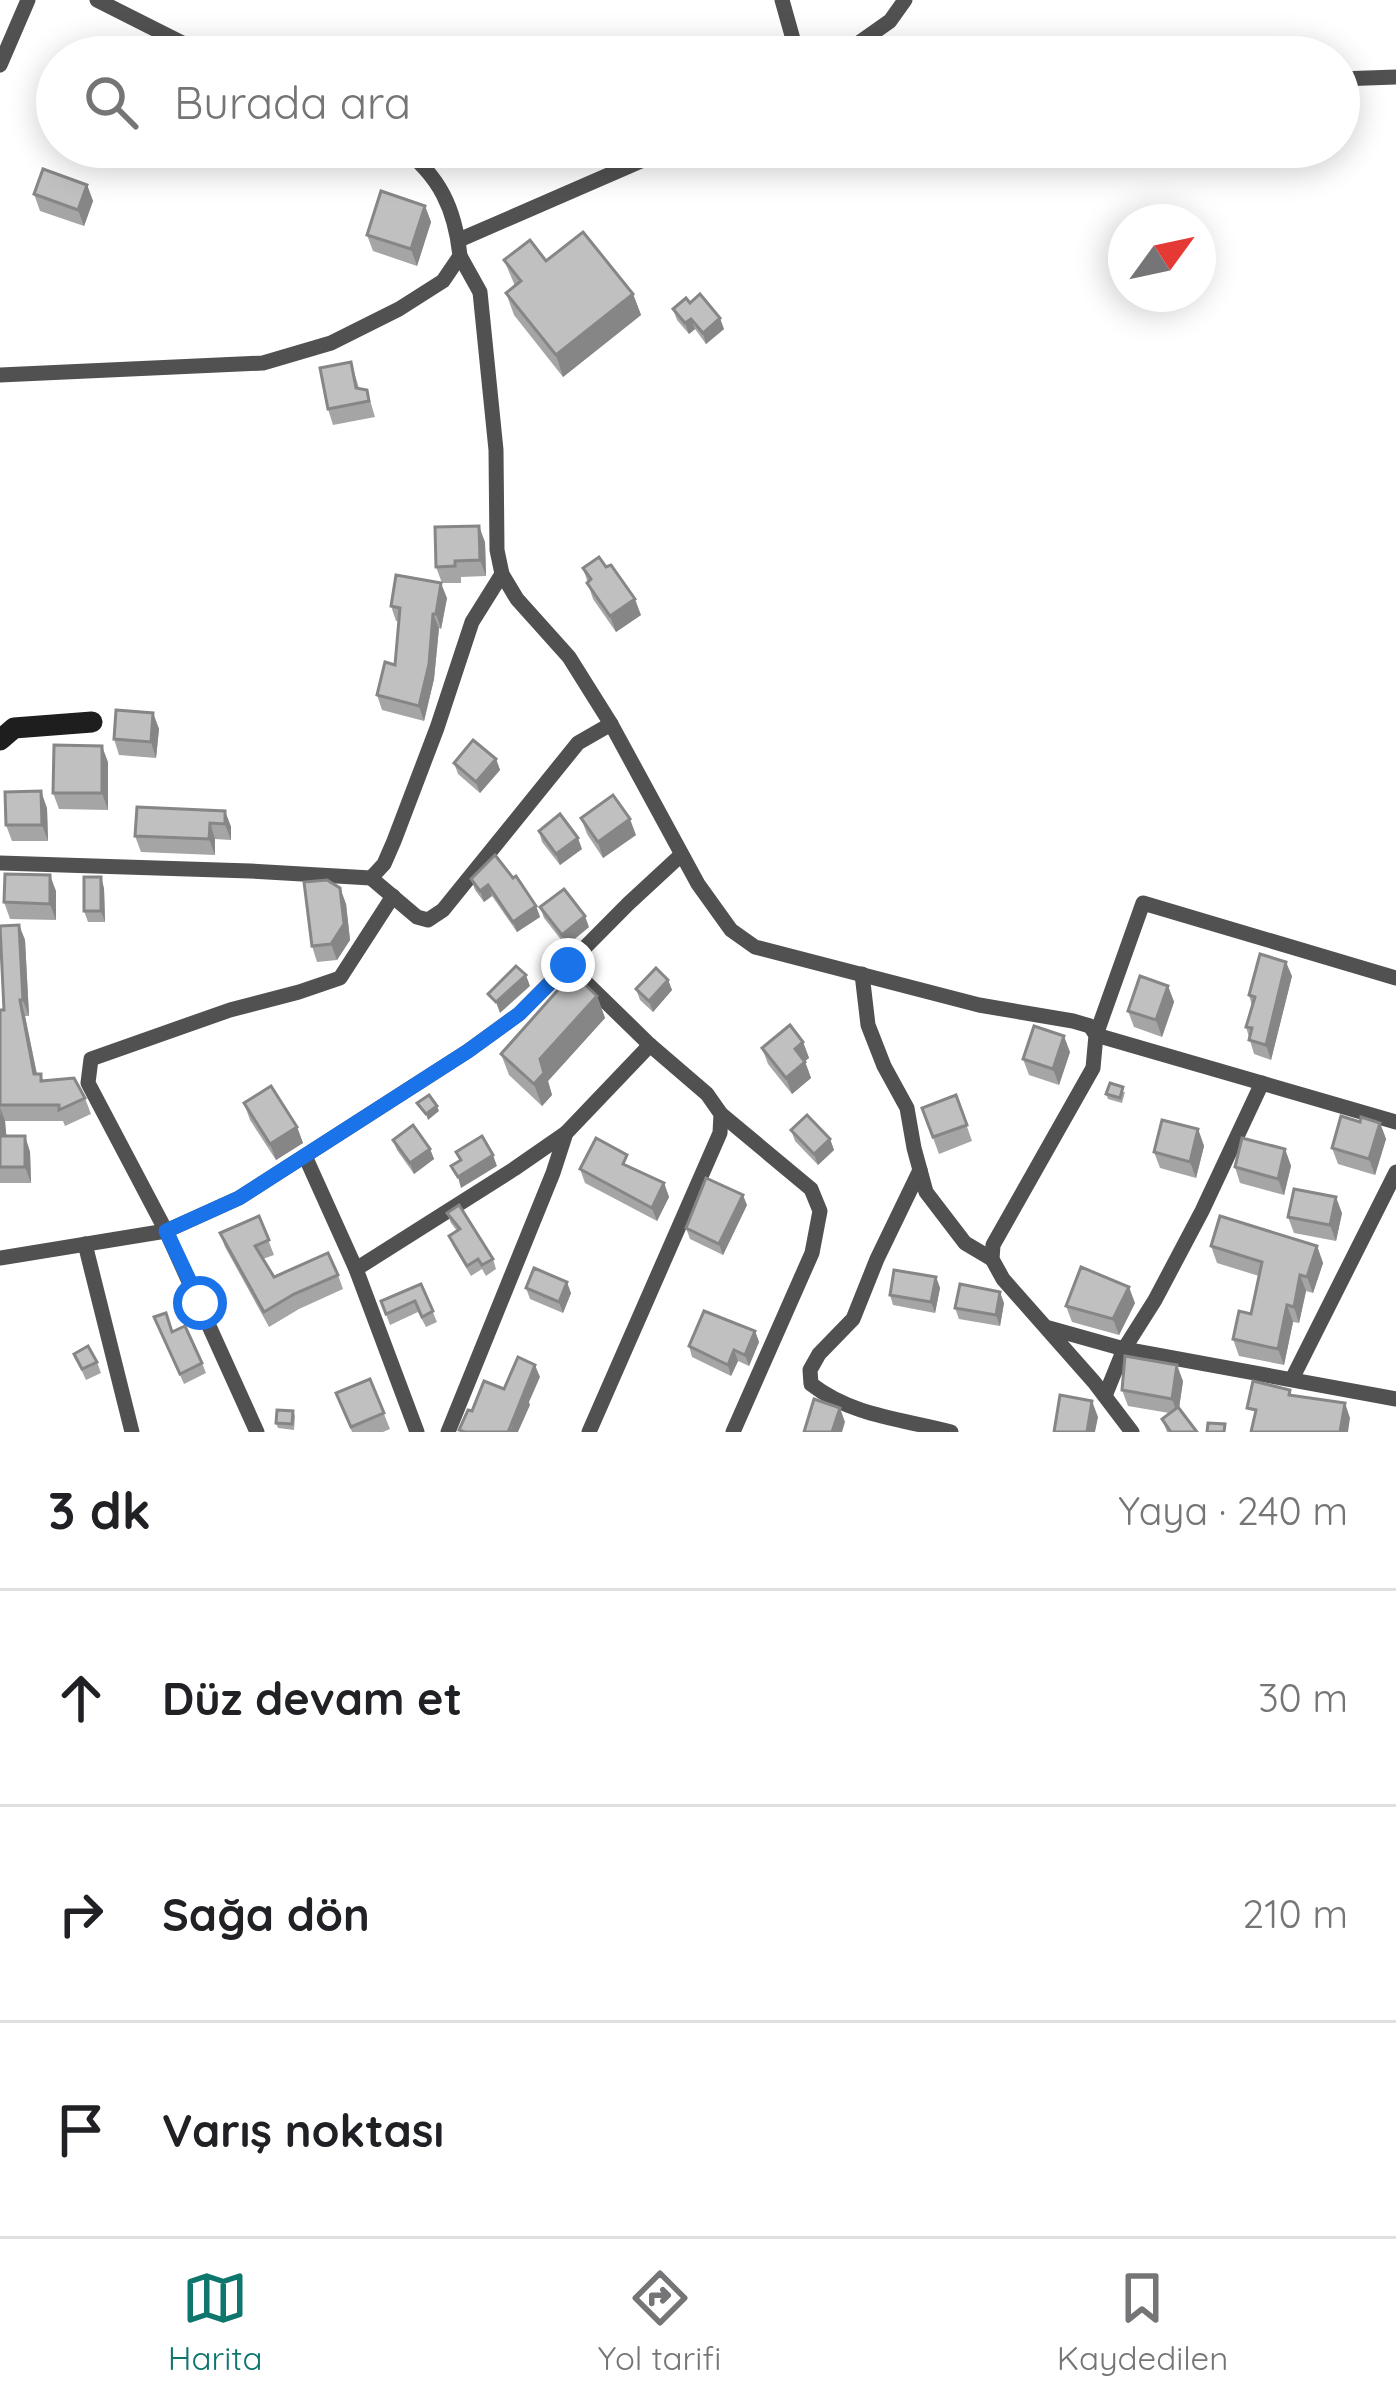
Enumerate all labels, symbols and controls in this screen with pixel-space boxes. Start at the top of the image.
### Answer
search box [36,36,1360,168]
icon: search [78,69,144,135]
text: Burada ara [174,74,411,130]
north arrow [1108,204,1216,312]
route end [541,938,595,992]
route start [173,1276,227,1330]
text: 3 dk [48,1478,151,1542]
text: Yaya · 240 m [1118,1486,1348,1535]
icon: ahead [48,1665,114,1731]
text: Düz devam et [162,1670,462,1726]
text: 30 m [1258,1673,1348,1722]
icon: right [48,1881,114,1947]
text: Sağa dön [162,1886,370,1942]
text: 210 m [1243,1889,1348,1938]
icon: arrive [48,2097,114,2163]
text: Varış noktası [162,2102,444,2158]
tab: Harita [168,2265,262,2378]
tab: Yol tarifi [598,2265,721,2378]
tab: Kaydedilen [1057,2265,1228,2378]

